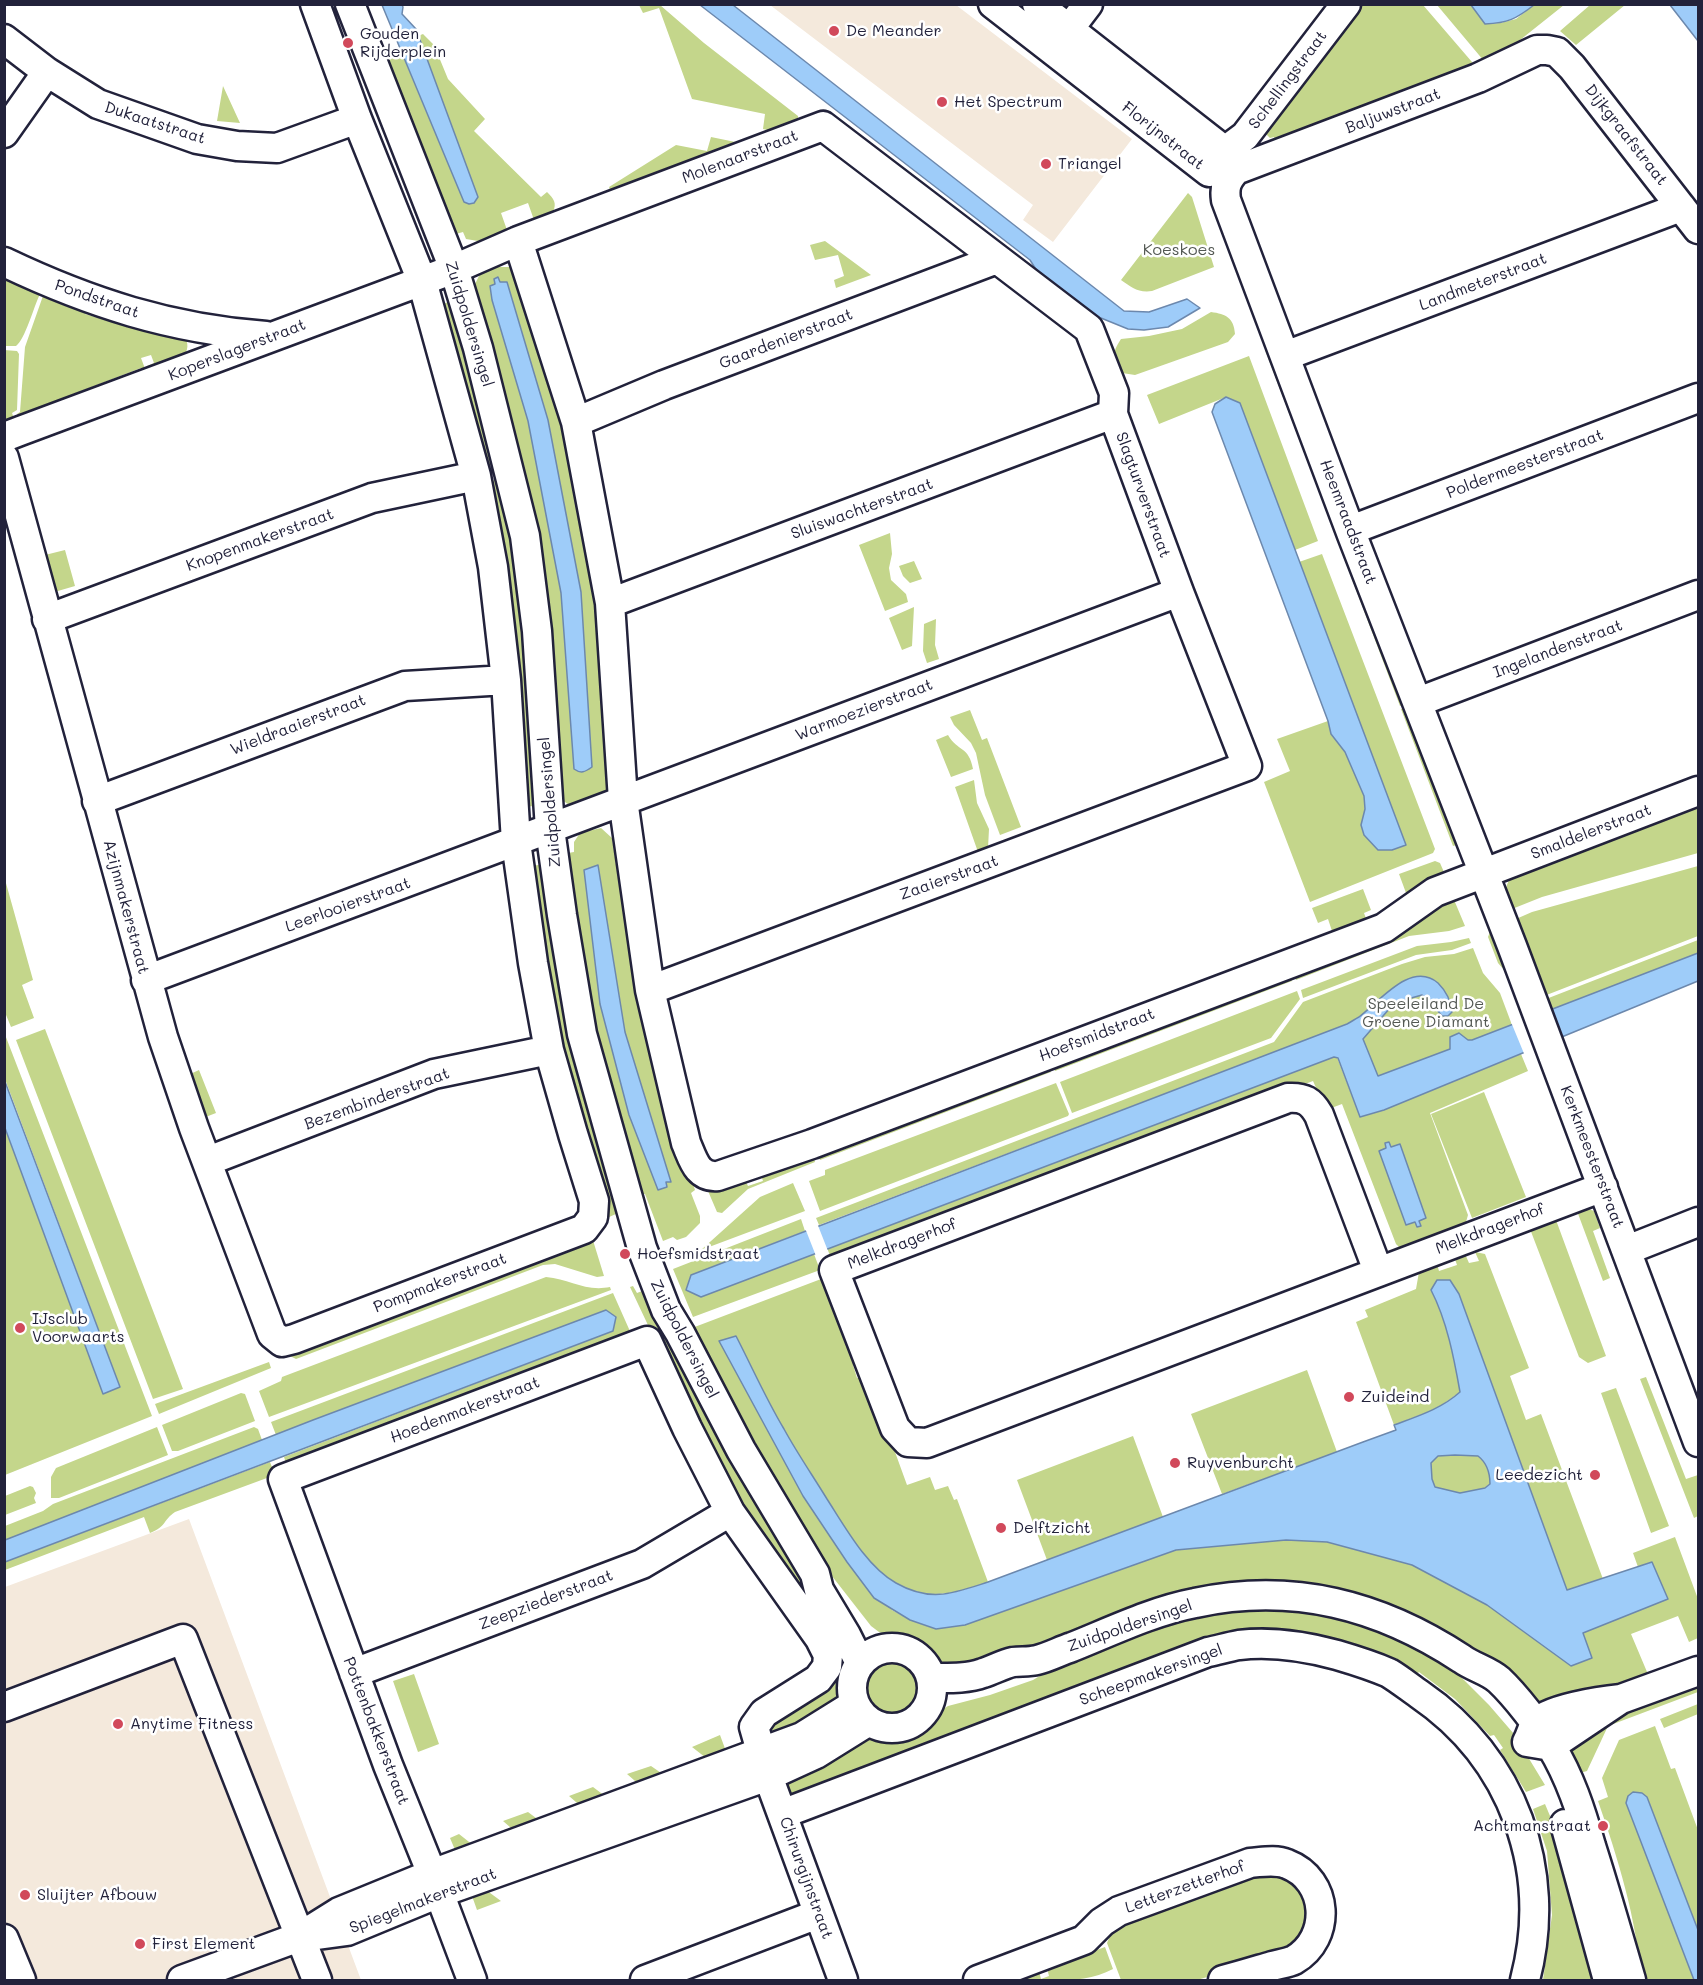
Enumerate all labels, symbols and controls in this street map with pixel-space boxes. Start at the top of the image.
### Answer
place label: De Meander [846,21,942,41]
place label: Gouden Rijderplein [360,24,446,62]
marker: De Meander [827,24,841,38]
street label: Schellingstraat [1245,27,1331,133]
marker: Gouden Rijderplein [341,36,355,50]
street label: Dijkgraafstraat [1581,81,1671,189]
street label: Baljuwstraat [1343,84,1443,138]
place label: Het Spectrum [954,92,1062,112]
marker: Het Spectrum [935,95,949,109]
street label: Dukaatstraat [102,98,208,148]
street label: Florijnstraat [1118,98,1208,174]
street label: Molenaarstraat [679,126,801,188]
place label: Triangel [1058,154,1122,174]
marker: Triangel [1039,157,1053,171]
park label: Koeskoes [1143,240,1215,260]
street label: Landmeterstraat [1417,249,1549,315]
street label: Zuidpoldersingel [441,259,497,389]
street label: Pondstraat [52,276,142,322]
street label: Gaardenierstraat [717,305,855,373]
street label: Koperslagerstraat [165,315,309,385]
street label: Poldermeesterstraat [1444,425,1606,503]
street label: Slagturverstraat [1111,430,1175,560]
street label: Heemraadstraat [1315,457,1381,587]
street label: Sluiswachterstraat [788,474,936,544]
street label: Knopenmakerstraat [184,504,336,576]
street label: Ingelandenstraat [1491,616,1625,682]
street label: Warmoezierstraat [793,675,935,745]
street label: Wieldraaierstraat [228,690,368,760]
street label: Zuidpoldersingel [535,736,565,868]
street label: Smaldelerstraat [1528,800,1654,864]
street label: Azijnmakerstraat [99,838,153,976]
street label: Zaaierstraat [897,851,1001,905]
street label: Leerlooierstraat [283,873,413,937]
park label: Speeleiland De Groene Diamant [1362,994,1490,1032]
street label: Hoefsmidstraat [1036,1004,1158,1066]
street label: Bezembinderstraat [302,1064,452,1134]
street label: Kerkmeesterstraat [1556,1083,1628,1231]
street label: Melkdragerhof [1433,1199,1547,1259]
street label: Melkdragerhof [845,1214,959,1274]
place label: Hoefsmidstraat [637,1244,759,1264]
marker: Hoefsmidstraat [618,1247,632,1261]
street label: Pompmakerstraat [371,1249,509,1317]
street label: Zuidpoldersingel [646,1276,722,1402]
place label: IJsclub Voorwaarts [32,1309,124,1347]
marker: IJsclub Voorwaarts [13,1321,27,1335]
street label: Hoedenmakerstraat [387,1373,543,1447]
place label: Zuideind [1361,1387,1429,1407]
marker: Zuideind [1342,1390,1356,1404]
place label: Ruyvenburcht [1187,1453,1294,1473]
marker: Ruyvenburcht [1168,1456,1182,1470]
place label: Leedezicht [1495,1465,1583,1485]
marker: Leedezicht [1588,1468,1602,1482]
place label: Delftzicht [1013,1518,1090,1538]
marker: Delftzicht [994,1521,1008,1535]
street label: Zeepziederstraat [476,1566,616,1634]
street label: Zuidpoldersingel [1065,1596,1195,1656]
street label: Scheepmakersingel [1077,1640,1225,1710]
street label: Pottenbakkerstraat [339,1654,413,1808]
place label: Anytime Fitness [130,1714,253,1734]
marker: Anytime Fitness [111,1717,125,1731]
street label: Chirurgijnstraat [775,1814,837,1942]
place label: Achtmanstraat [1473,1816,1591,1836]
marker: Achtmanstraat [1596,1819,1610,1833]
street label: Letterzetterhof [1123,1856,1247,1918]
street label: Spiegelmakerstraat [347,1864,499,1938]
place label: Sluijter Afbouw [37,1885,157,1905]
marker: Sluijter Afbouw [18,1888,32,1902]
place label: First Element [152,1934,255,1954]
marker: First Element [133,1937,147,1951]

